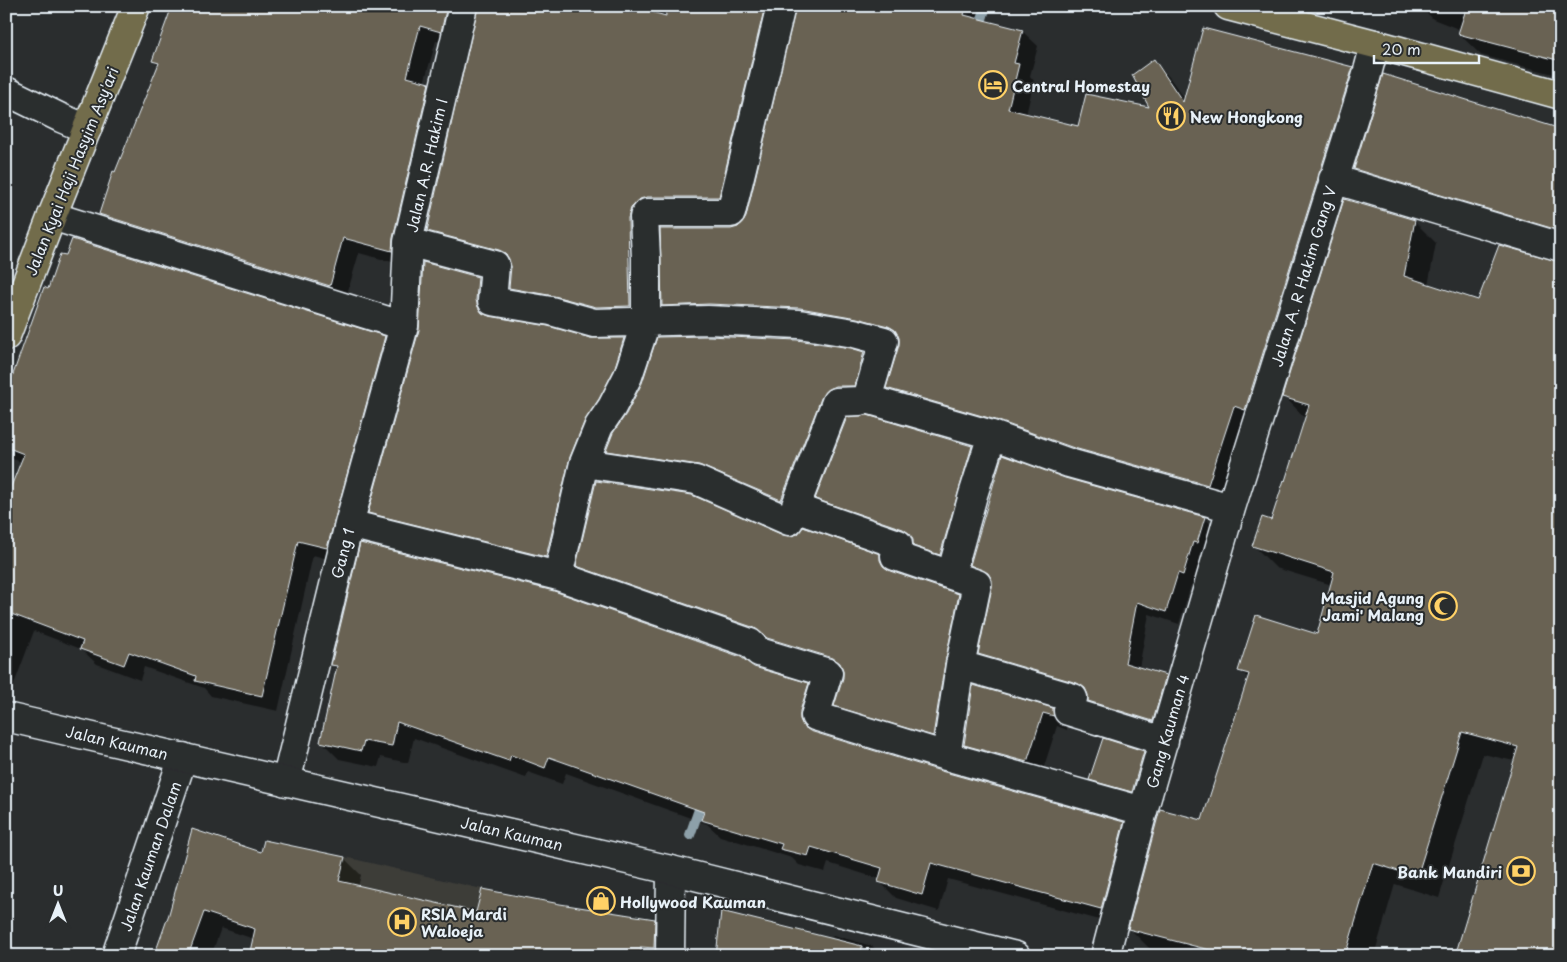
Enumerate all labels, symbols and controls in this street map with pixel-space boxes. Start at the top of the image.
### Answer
scale bar [1374,32,1480,64]
text: 20 m [1382,37,1421,60]
street label: Jalan Kyai Haji Hasyim Asy'ari [19,63,123,279]
hotel icon: Central Homestay [978,70,1008,100]
place label: Central Homestay [1012,74,1150,97]
street label: Jalan A.R. Hakim I [399,96,453,234]
restaurant icon: New Hongkong [1156,101,1186,131]
place label: New Hongkong [1190,105,1303,128]
street label: Jalan A. R Hakim Gang V [1265,182,1342,369]
street label: Gang 1 [325,525,359,581]
place label: Masjid Agung Jami' Malang [1321,586,1424,626]
mosque icon: Masjid Agung Jami' Malang [1428,591,1458,621]
street label: Gang Kauman 4 [1140,671,1194,791]
street label: Jalan Kauman [64,719,170,765]
street label: Jalan Kauman Dalam [114,778,186,934]
street label: Jalan Kauman [459,810,565,856]
bank icon: Bank Mandiri [1506,856,1536,886]
place label: Bank Mandiri [1397,860,1502,883]
north arrow [32,880,82,930]
text: U [53,880,63,901]
shop icon: Hollywood Kauman [586,886,616,916]
place label: Hollywood Kauman [620,890,766,913]
place label: RSIA Mardi Waloeja [421,902,507,942]
hospital icon: RSIA Mardi Waloeja [387,907,417,937]

